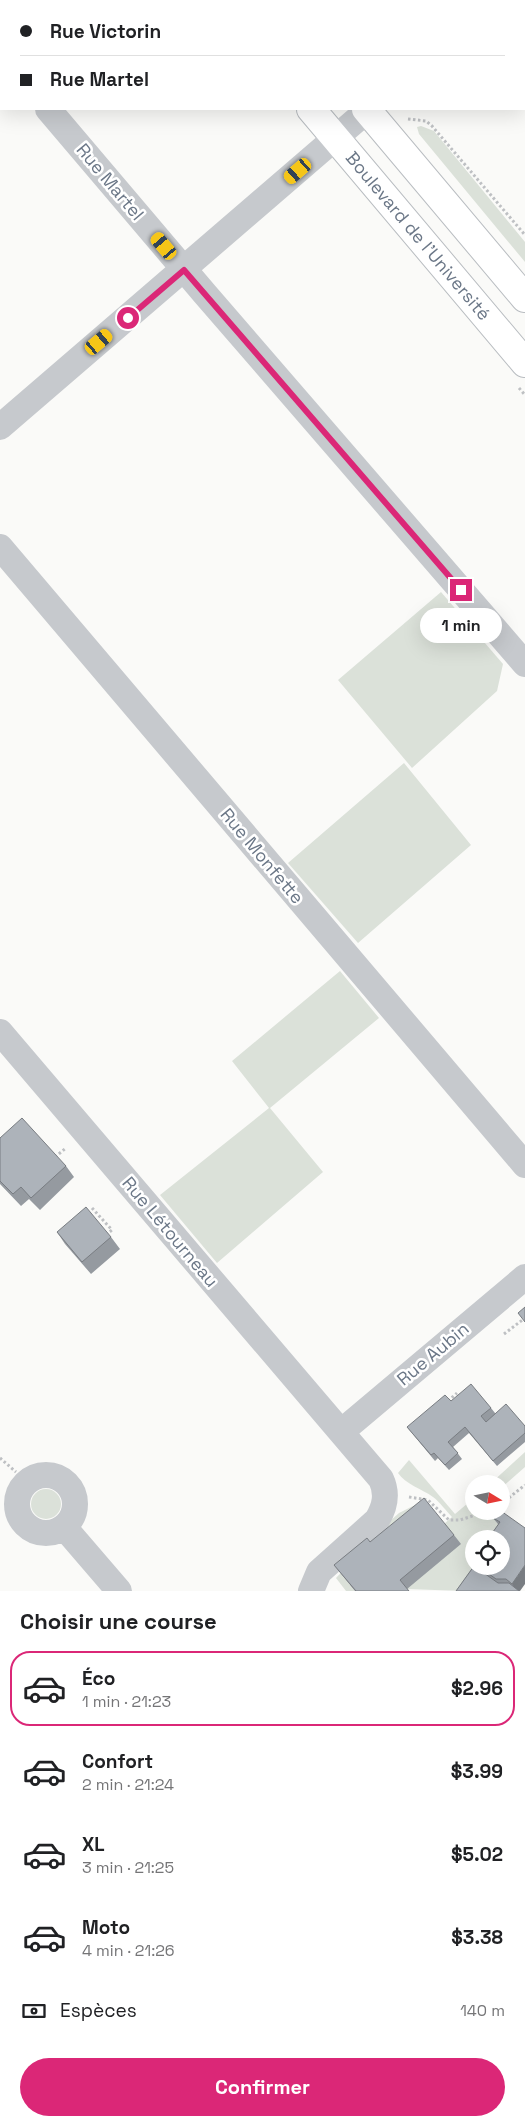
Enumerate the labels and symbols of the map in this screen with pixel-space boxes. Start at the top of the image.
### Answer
street label: Rue Martel [72,139,149,225]
street label: Boulevard de l'Université [341,146,496,325]
car [281,155,314,187]
car [148,230,179,262]
route start [117,307,139,329]
car [82,327,115,357]
route end [450,579,472,601]
callout: 1 min [420,608,502,642]
street label: Rue Monfette [216,803,309,908]
street label: Rue Létourneau [117,1172,223,1292]
street label: Rue Aubin [392,1317,473,1390]
north arrow [465,1475,510,1520]

